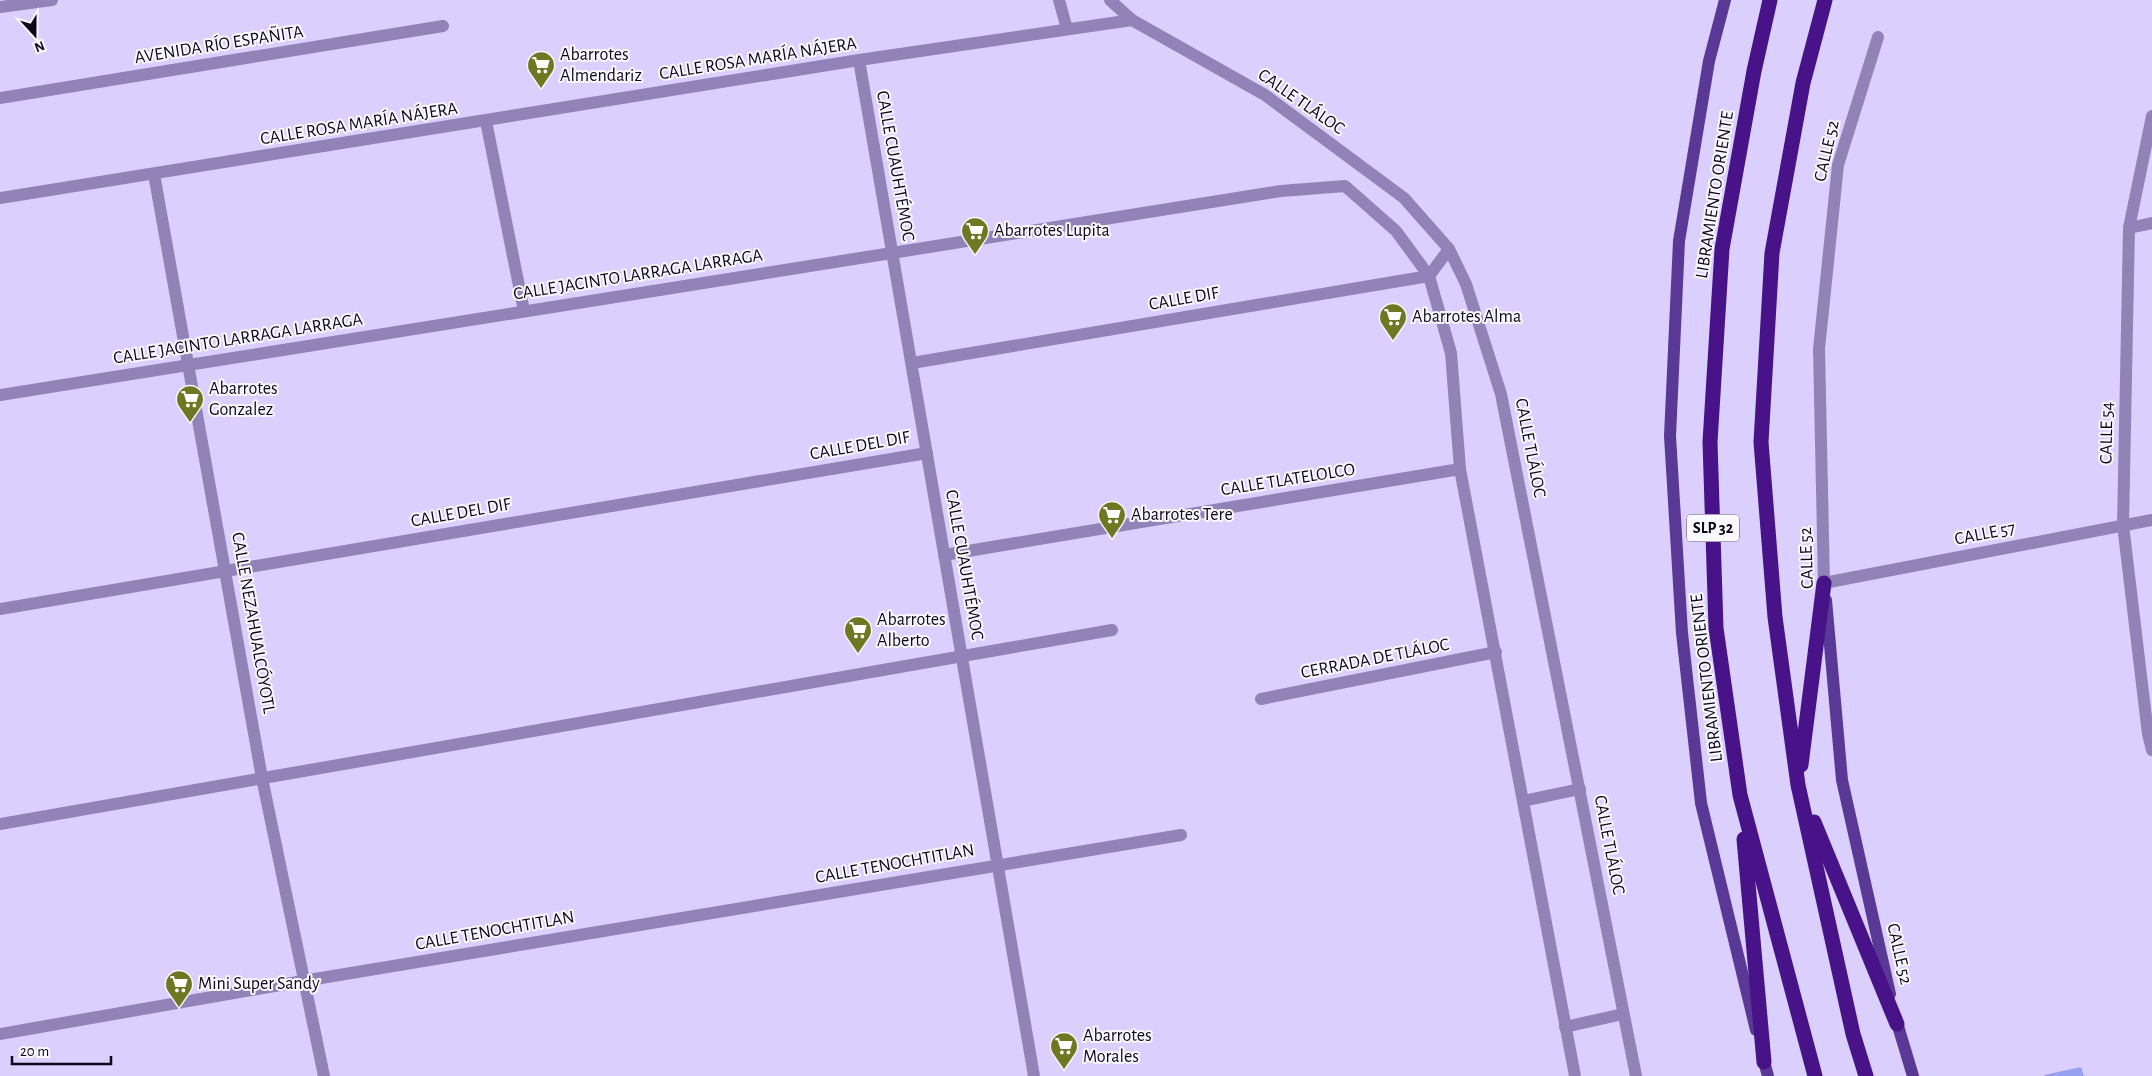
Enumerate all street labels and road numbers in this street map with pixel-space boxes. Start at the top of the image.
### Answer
street label: AVENIDA RÍO ESPAÑITA [133,20,305,67]
street label: CALLE ROSA MARÍA NÁJERA [658,31,859,84]
street label: CALLE TLÁLOC [1255,63,1349,138]
street label: CALLE CUAUHTÉMOC [873,89,920,243]
street label: CALLE ROSA MARÍA NÁJERA [259,96,460,149]
street label: LIBRAMIENTO ORIENTE [1693,110,1737,280]
street label: CALLE 52 [1811,119,1843,183]
street label: CALLE JACINTO LARRAGA LARRAGA [512,246,765,304]
street label: CALLE DIF [1148,284,1221,314]
street label: CALLE JACINTO LARRAGA LARRAGA [112,310,365,368]
street label: CALLE TLÁLOC [1512,396,1551,499]
street label: CALLE 54 [2097,401,2117,464]
street label: CALLE DEL DIF [808,428,912,464]
street label: CALLE TLATELOLCO [1220,461,1356,499]
street label: CALLE CUAUHTÉMOC [942,488,989,642]
street label: CALLE DEL DIF [409,495,513,531]
road number: SLP 32 [1687,514,1739,542]
street label: CALLE 57 [1953,519,2017,549]
street label: CALLE 52 [1797,527,1817,589]
street label: CALLE NEZAHUALCÓYOTL [228,530,281,716]
street label: LIBRAMIENTO ORIENTE [1688,593,1726,763]
street label: CERRADA DE TLÁLOC [1299,633,1451,682]
street label: CALLE TLÁLOC [1591,793,1630,896]
street label: CALLE TENOCHTITLAN [814,841,976,887]
street label: CALLE TENOCHTITLAN [414,908,576,954]
street label: CALLE 52 [1883,922,1915,986]

